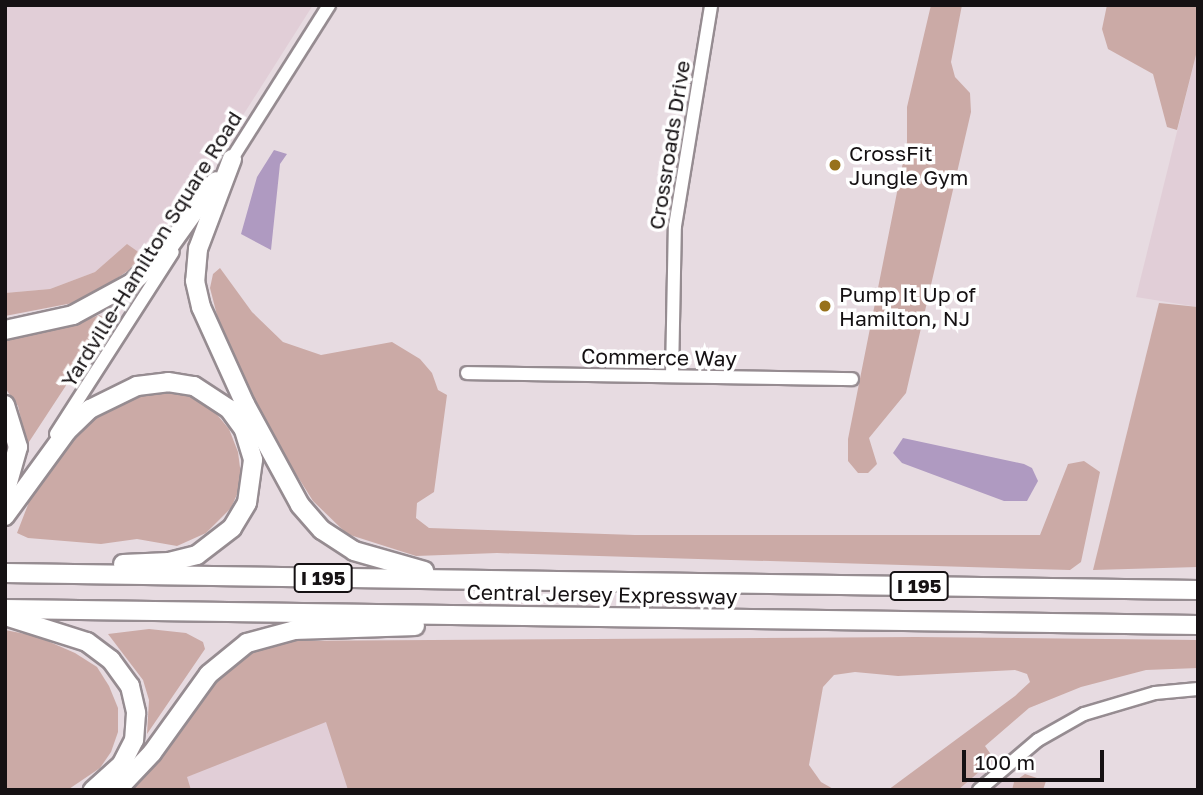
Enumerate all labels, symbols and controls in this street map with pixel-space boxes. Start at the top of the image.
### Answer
street label: Crossroads Drive [643,59,695,231]
street label: Yardville-Hamilton Square Road [55,106,247,392]
place label: CrossFit Jungle Gym [849,140,968,190]
marker: CrossFit Jungle Gym [827,157,843,173]
place label: Pump It Up of Hamilton, NJ [839,281,976,331]
marker: Pump It Up of Hamilton, NJ [817,298,833,314]
street label: Commerce Way [581,343,737,371]
road number: I 195 [293,562,353,594]
road number: I 195 [889,570,949,601]
street label: Central Jersey Expressway [466,579,738,609]
scale bar [965,736,1107,780]
text: 100 m [975,749,1035,775]

